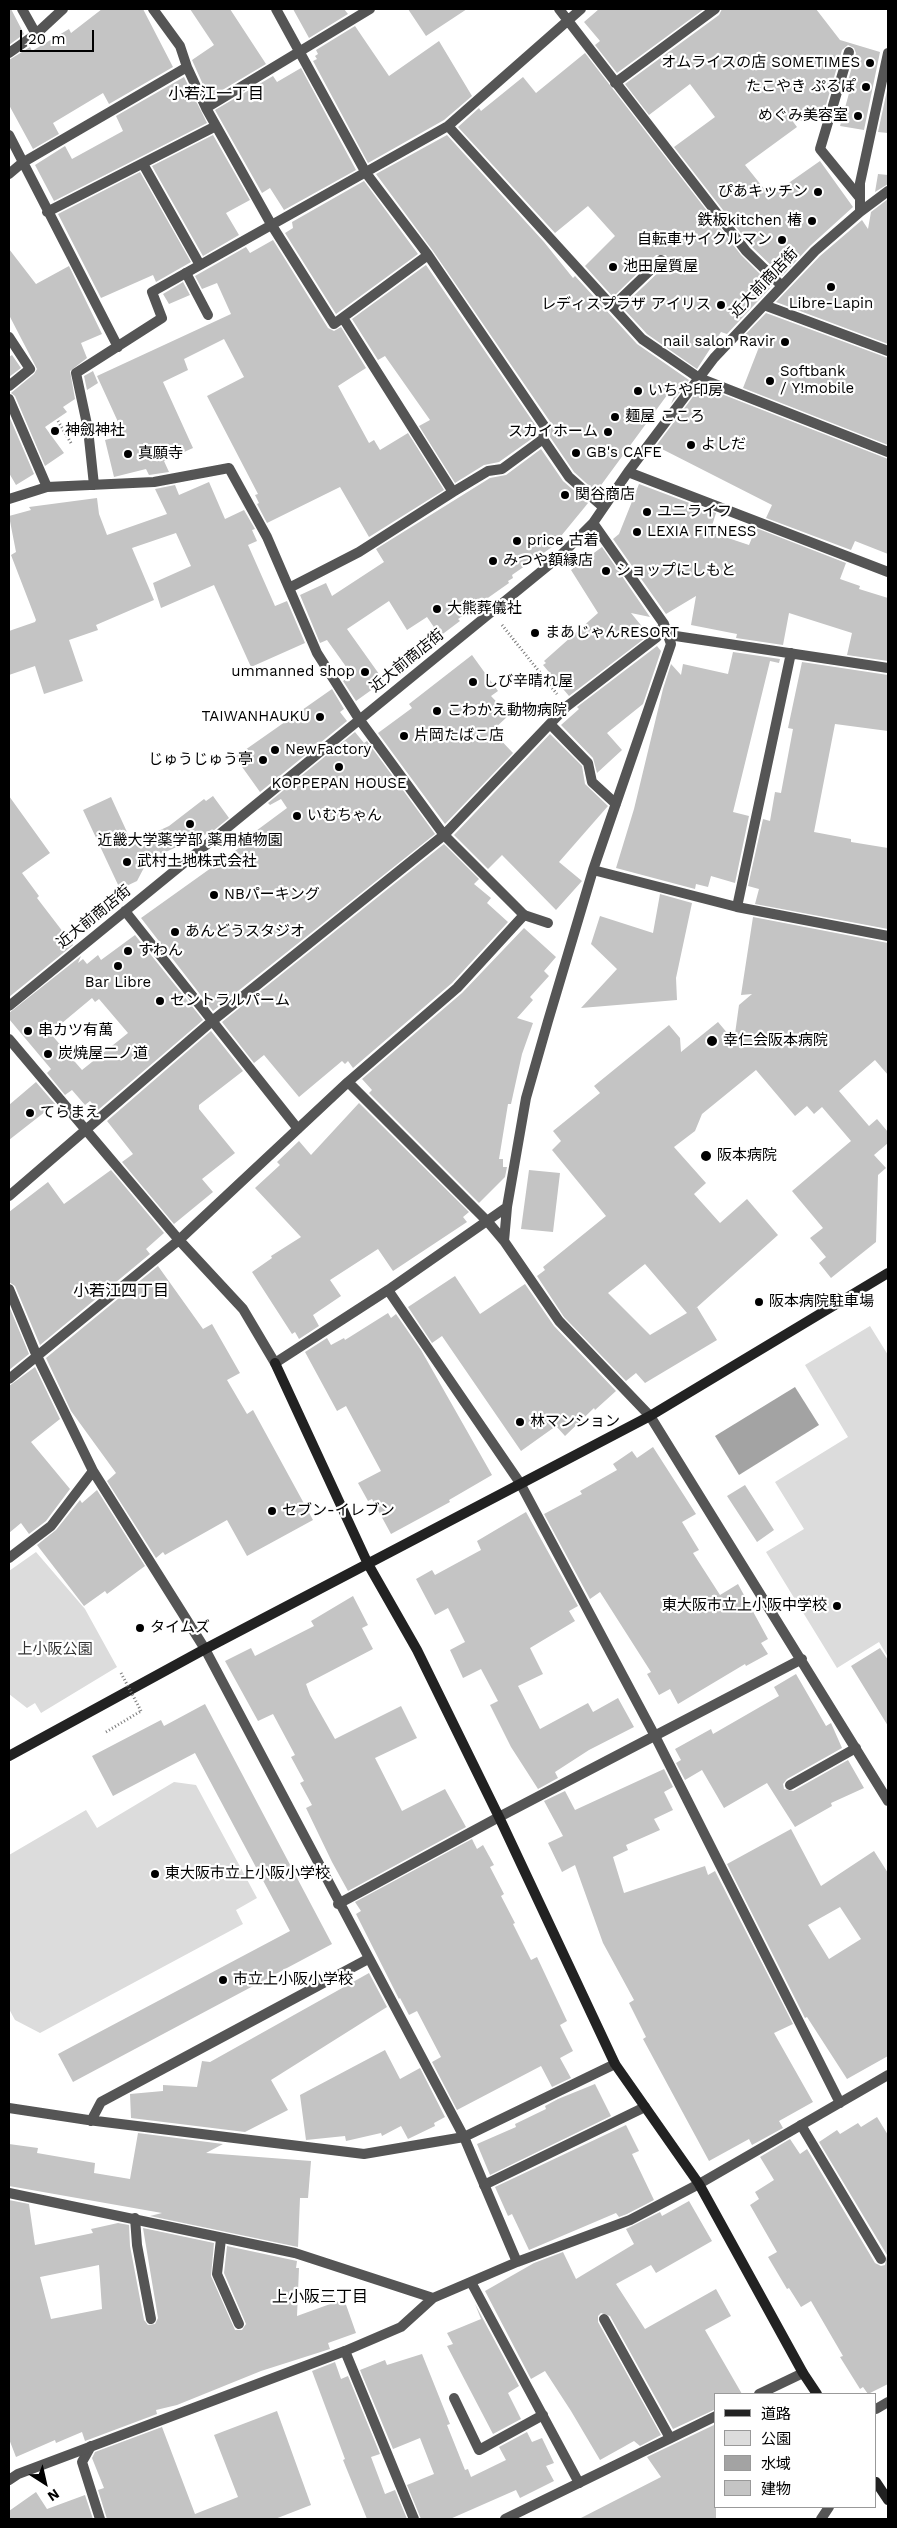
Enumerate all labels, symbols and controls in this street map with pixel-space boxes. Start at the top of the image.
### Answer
scale bar [22,20,96,52]
text: 20 m [28,30,66,48]
place label: オムライスの店 SOMETIMES [661,54,860,72]
marker: オムライスの店 SOMETIMES [864,57,876,69]
place label: たこやき ぷるぽ [746,78,856,96]
marker: たこやき ぷるぽ [860,81,872,93]
district label: 小若江一丁目 [168,84,264,104]
place label: めぐみ美容室 [758,107,848,125]
marker: めぐみ美容室 [852,110,864,122]
place label: ぴあキッチン [718,183,808,201]
marker: ぴあキッチン [812,186,824,198]
place label: 鉄板kitchen 椿 [697,212,802,230]
marker: 鉄板kitchen 椿 [806,215,818,227]
place label: 自転車サイクルマン [637,231,772,249]
marker: 自転車サイクルマン [776,234,788,246]
street label: 近大前商店街 [726,244,802,322]
place label: 池田屋質屋 [623,258,698,276]
marker: 池田屋質屋 [607,261,619,273]
marker: Libre-Lapin [825,281,837,293]
place label: Libre-Lapin [789,295,873,313]
place label: レディスプラザ アイリス [541,296,711,314]
marker: レディスプラザ アイリス [715,299,727,311]
place label: nail salon Ravir [663,333,775,351]
marker: nail salon Ravir [779,336,791,348]
place label: Softbank / Y!mobile [780,363,854,398]
marker: Softbank / Y!mobile [764,375,776,387]
place label: いちや印房 [648,382,723,400]
marker: いちや印房 [632,385,644,397]
place label: 麺屋 こころ [625,408,705,426]
marker: 麺屋 こころ [609,411,621,423]
place label: 神劔神社 [65,422,125,440]
place label: スカイホーム [508,423,598,441]
marker: 神劔神社 [49,425,61,437]
marker: スカイホーム [602,426,614,438]
place label: よしだ [701,436,746,454]
marker: よしだ [685,439,697,451]
place label: GB's CAFE [586,444,662,462]
place label: 真願寺 [138,445,183,463]
marker: GB's CAFE [570,447,582,459]
marker: 真願寺 [122,448,134,460]
place label: 関谷商店 [575,486,635,504]
marker: 関谷商店 [559,489,571,501]
place label: ユニライフ [657,503,732,521]
marker: ユニライフ [641,506,653,518]
place label: LEXIA FITNESS [647,523,756,541]
marker: LEXIA FITNESS [631,526,643,538]
place label: price 古着 [527,532,599,550]
marker: price 古着 [511,535,523,547]
place label: みつや額縁店 [503,552,593,570]
marker: みつや額縁店 [487,555,499,567]
place label: ショップにしもと [616,562,736,580]
marker: ショップにしもと [600,565,612,577]
place label: 大熊葬儀社 [447,600,522,618]
marker: 大熊葬儀社 [431,603,443,615]
place label: まあじゃんRESORT [545,624,679,642]
street label: 近大前商店街 [366,626,448,696]
marker: まあじゃんRESORT [529,627,541,639]
place label: ummanned shop [231,663,355,681]
marker: ummanned shop [359,666,371,678]
place label: しび辛晴れ屋 [483,673,573,691]
marker: しび辛晴れ屋 [467,676,479,688]
place label: こわかえ動物病院 [447,702,567,720]
marker: こわかえ動物病院 [431,705,443,717]
place label: TAIWANHAUKU [202,708,310,726]
marker: TAIWANHAUKU [314,711,326,723]
place label: 片岡たばこ店 [414,727,504,745]
marker: 片岡たばこ店 [398,730,410,742]
place label: NewFactory [285,741,371,759]
marker: NewFactory [269,744,281,756]
place label: じゅうじゅう亭 [148,751,253,769]
marker: じゅうじゅう亭 [257,754,269,766]
marker: KOPPEPAN HOUSE [333,761,345,773]
place label: KOPPEPAN HOUSE [272,775,406,793]
place label: いむちゃん [307,807,382,825]
marker: いむちゃん [291,810,303,822]
marker: 近畿大学薬学部 薬用植物園 [184,818,196,830]
place label: 近畿大学薬学部 薬用植物園 [97,832,283,850]
place label: 武村土地株式会社 [137,853,257,871]
marker: 武村土地株式会社 [121,856,133,868]
street label: 近大前商店街 [53,882,135,952]
place label: NBパーキング [224,886,320,904]
marker: NBパーキング [208,889,220,901]
place label: あんどうスタジオ [185,923,305,941]
marker: あんどうスタジオ [169,926,181,938]
place label: すわん [138,942,183,960]
marker: すわん [122,945,134,957]
marker: Bar Libre [112,960,124,972]
place label: Bar Libre [85,974,151,992]
place label: セントラルパーム [170,992,290,1010]
marker: セントラルパーム [154,995,166,1007]
place label: 串カツ有萬 [38,1022,113,1040]
marker: 串カツ有萬 [22,1025,34,1037]
place label: 幸仁会阪本病院 [723,1032,828,1050]
marker: 幸仁会阪本病院 [705,1034,719,1048]
place label: 炭焼屋二ノ道 [58,1045,148,1063]
marker: 炭焼屋二ノ道 [42,1048,54,1060]
place label: てらまえ [40,1104,100,1122]
marker: てらまえ [24,1107,36,1119]
place label: 阪本病院 [717,1147,777,1165]
marker: 阪本病院 [699,1149,713,1163]
district label: 小若江四丁目 [73,1281,169,1301]
place label: 阪本病院駐車場 [769,1293,874,1311]
marker: 阪本病院駐車場 [753,1296,765,1308]
place label: 林マンション [530,1413,620,1431]
marker: 林マンション [514,1416,526,1428]
place label: セブン-イレブン [282,1502,395,1520]
marker: セブン-イレブン [266,1505,278,1517]
place label: 東大阪市立上小阪中学校 [662,1597,827,1615]
marker: 東大阪市立上小阪中学校 [831,1600,843,1612]
place label: タイムズ [150,1619,210,1637]
marker: タイムズ [134,1622,146,1634]
park label: 上小阪公園 [18,1641,92,1659]
place label: 東大阪市立上小阪小学校 [165,1865,330,1883]
marker: 東大阪市立上小阪小学校 [149,1868,161,1880]
place label: 市立上小阪小学校 [233,1971,353,1989]
marker: 市立上小阪小学校 [217,1974,229,1986]
district label: 上小阪三丁目 [272,2287,368,2307]
legend [714,2393,877,2508]
text: 道路 [761,2405,791,2423]
text: 公園 [761,2430,791,2448]
text: 水域 [761,2455,791,2473]
north arrow [20,2458,70,2508]
text: 建物 [761,2480,791,2498]
text: N [45,2486,62,2505]

